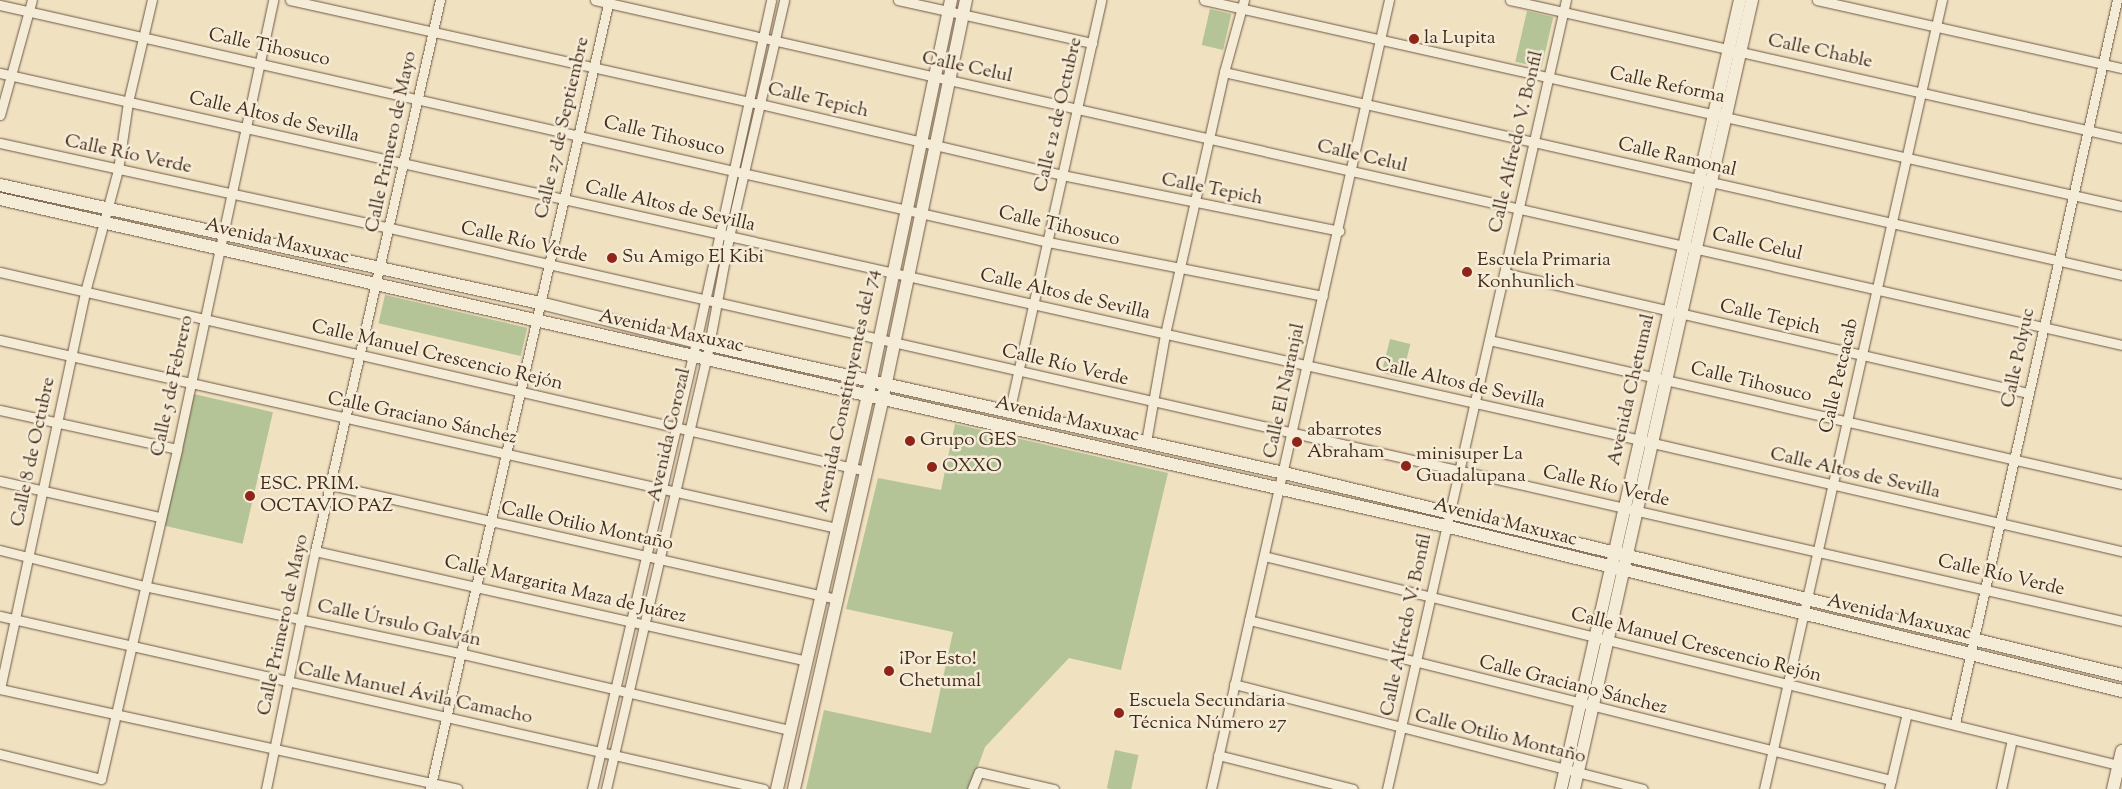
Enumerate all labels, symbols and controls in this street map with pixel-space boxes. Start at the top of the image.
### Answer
street label: Calle Tihosuco [206,24,332,72]
place label: la Lupita [1424,28,1496,50]
street label: Calle Chable [1766,30,1874,74]
marker: la Lupita [1408,33,1420,45]
street label: Calle 27 de Septiembre [531,35,595,221]
street label: Calle 12 de Octubre [1030,35,1088,195]
street label: Calle Celul [920,47,1014,89]
street label: Calle Primero de Mayo [362,49,422,235]
street label: Calle Alfredo V. Bonfil [1485,49,1549,235]
street label: Calle Reforma [1607,63,1727,109]
street label: Calle Tepich [765,78,871,124]
street label: Calle Altos de Sevilla [187,87,361,149]
street label: Calle Tihosuco [601,112,727,162]
street label: Calle Río Verde [62,130,194,180]
street label: Calle Ramonal [1616,133,1738,183]
street label: Calle Celul [1315,136,1409,178]
street label: Calle Tepich [1159,169,1265,211]
street label: Calle Altos de Sevilla [583,176,757,238]
street label: Calle Tihosuco [996,202,1122,252]
street label: Avenida Maxuxac [203,214,351,270]
street label: Calle Río Verde [458,217,590,269]
street label: Calle Celul [1710,224,1804,266]
place label: Su Amigo El Kibi [622,247,764,269]
place label: Escuela Primaria Konhunlich [1477,250,1611,294]
marker: Su Amigo El Kibi [606,252,618,264]
street label: Calle Altos de Sevilla [978,264,1152,326]
marker: Escuela Primaria Konhunlich [1461,266,1473,278]
street label: Avenida Constituyentes del 74 [811,267,885,515]
street label: Calle Tepich [1717,295,1823,341]
street label: Avenida Maxuxac [596,306,746,358]
street label: Calle Polyuc [1997,306,2041,410]
street label: Avenida Chetumal [1603,312,1661,468]
street label: Calle 5 de Febrero [147,313,199,459]
street label: Calle Manuel Crescencio Rejón [309,316,565,396]
street label: Calle Petcacab [1816,316,1864,436]
street label: Calle El Naranjal [1260,321,1310,461]
street label: Calle Río Verde [999,340,1131,392]
street label: Calle Altos de Sevilla [1373,353,1547,415]
street label: Calle Tihosuco [1688,358,1814,408]
street label: Avenida Corozal [644,366,696,504]
street label: Calle 8 de Octubre [7,375,61,529]
street label: Calle Graciano Sánchez [325,388,519,450]
street label: Avenida Maxuxac [993,392,1141,448]
place label: abarrotes Abraham [1307,420,1384,464]
place label: Grupo GES [920,430,1017,452]
marker: Grupo GES [904,435,916,447]
marker: abarrotes Abraham [1291,436,1303,448]
street label: Calle Altos de Sevilla [1768,443,1942,505]
place label: minisuper La Guadalupana [1416,444,1526,488]
place label: OXXO [942,456,1002,478]
marker: minisuper La Guadalupana [1400,460,1412,472]
marker: OXXO [926,461,938,473]
street label: Calle Río Verde [1540,461,1672,513]
place label: ESC. PRIM. OCTAVIO PAZ [260,474,393,518]
marker: ESC. PRIM. OCTAVIO PAZ [244,490,256,502]
street label: Avenida Maxuxac [1431,494,1579,552]
street label: Calle Otilio Montaño [499,498,675,556]
street label: Calle Alfredo V. Bonfil [1376,531,1438,719]
street label: Calle Primero de Mayo [254,532,314,718]
street label: Calle Río Verde [1935,550,2067,602]
street label: Calle Margarita Maza de Juárez [442,551,688,629]
street label: Avenida Maxuxac [1825,590,1973,646]
street label: Calle Úrsulo Galván [315,595,483,653]
street label: Calle Manuel Crescencio Rejón [1568,604,1824,688]
place label: ¡Por Esto! Chetumal [899,649,981,693]
street label: Calle Graciano Sánchez [1477,652,1669,720]
street label: Calle Manuel Ávila Camacho [296,658,534,730]
marker: ¡Por Esto! Chetumal [883,665,895,677]
place label: Escuela Secundaria Técnica Número 27 [1129,691,1286,735]
street label: Calle Otilio Montaño [1412,705,1588,769]
marker: Escuela Secundaria Técnica Número 27 [1113,707,1125,719]

